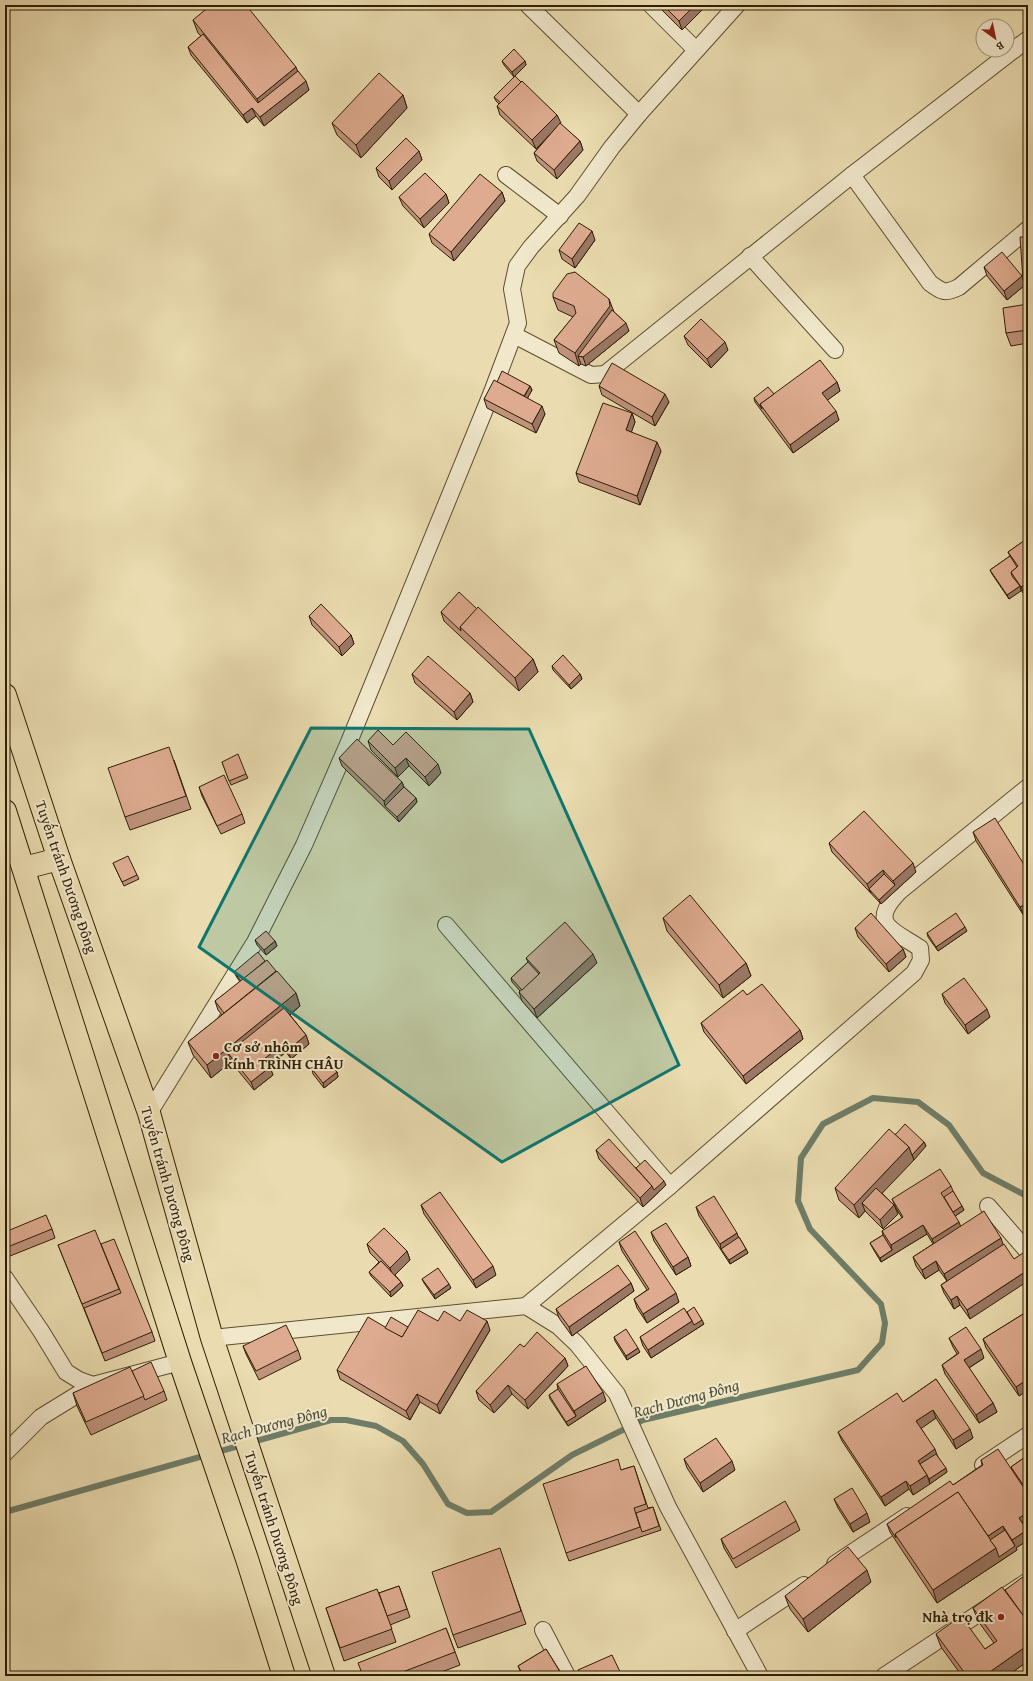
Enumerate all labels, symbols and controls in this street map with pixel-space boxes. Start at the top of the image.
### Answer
north arrow [975,18,1015,58]
text: B [993,38,1008,55]
street label: Tuyến tránh Dương Đông [30,798,103,957]
place label: Cơ sở nhôm kính TRÌNH CHÂU [224,1036,344,1074]
marker: Cơ sở nhôm kính TRÌNH CHÂU [211,1051,221,1061]
street label: Tuyến tránh Dương Đông [136,1104,201,1264]
water label: Rạch Dương Đông [629,1372,742,1424]
water label: Rạch Dương Đông [217,1398,330,1450]
street label: Tuyến tránh Dương Đông [240,1448,309,1608]
place label: Nhà trọ đk [922,1606,993,1627]
marker: Nhà trọ đk [996,1612,1006,1622]

